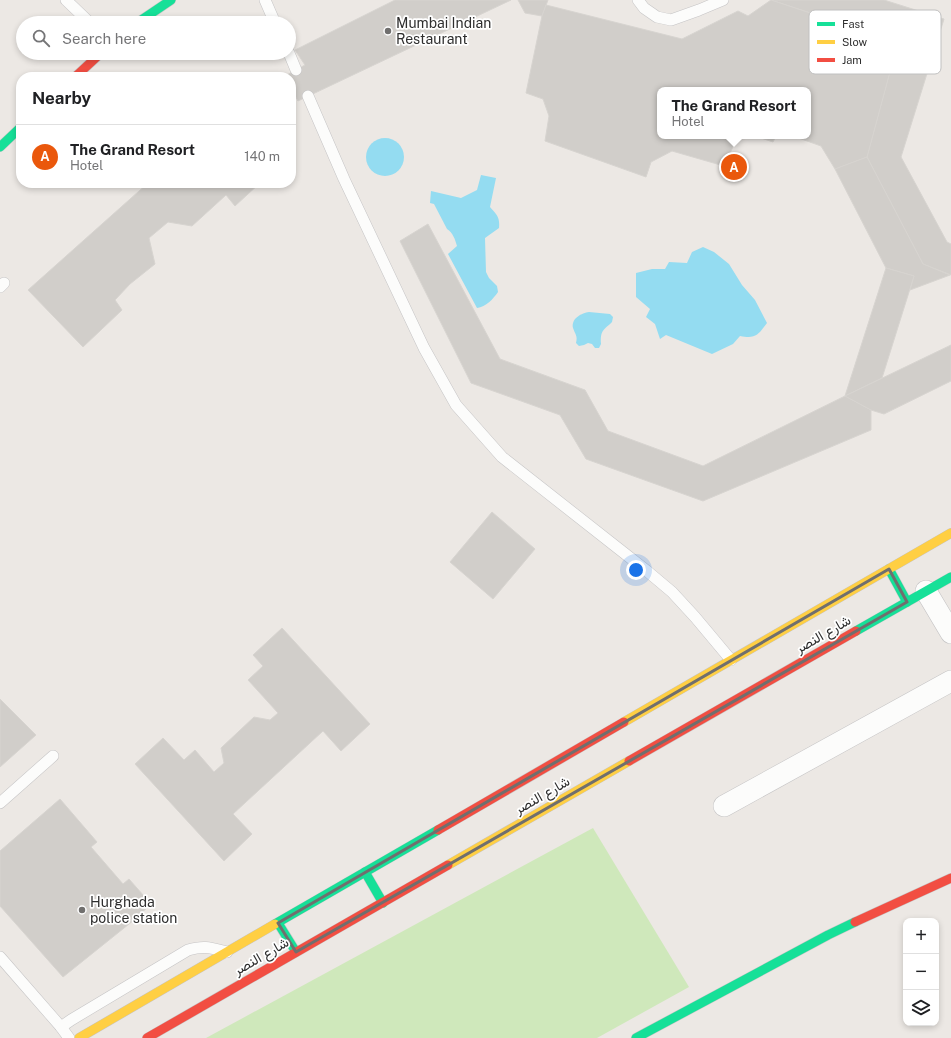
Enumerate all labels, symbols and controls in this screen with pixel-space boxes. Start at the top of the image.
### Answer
legend [809,10,941,74]
place label: Mumbai Indian Restaurant [396,15,491,47]
search box [16,16,296,60]
text: Fast [842,18,864,30]
marker: Mumbai Indian Restaurant [383,26,393,36]
icon: search [30,27,52,49]
text: Search here [62,30,146,47]
text: Slow [842,36,868,48]
text: Jam [842,54,862,66]
popup [657,87,811,139]
text: Nearby [32,88,91,108]
text: The Grand Resort [671,97,797,114]
text: Hotel [671,114,705,129]
text: The Grand Resort [70,141,195,158]
text: A [40,149,50,164]
text: 140 m [244,149,280,164]
pin: A [721,152,747,182]
text: Hotel [70,158,103,173]
your location [626,560,646,580]
street label: شارع النصر [792,612,855,659]
street label: شارع النصر [511,773,574,820]
place label: Hurghada police station [90,894,177,926]
marker: Hurghada police station [77,905,87,915]
map controls [903,918,939,1026]
button: + [903,918,939,954]
street label: شارع النصر [230,934,293,981]
button: − [903,954,939,990]
button: layers [903,990,939,1026]

